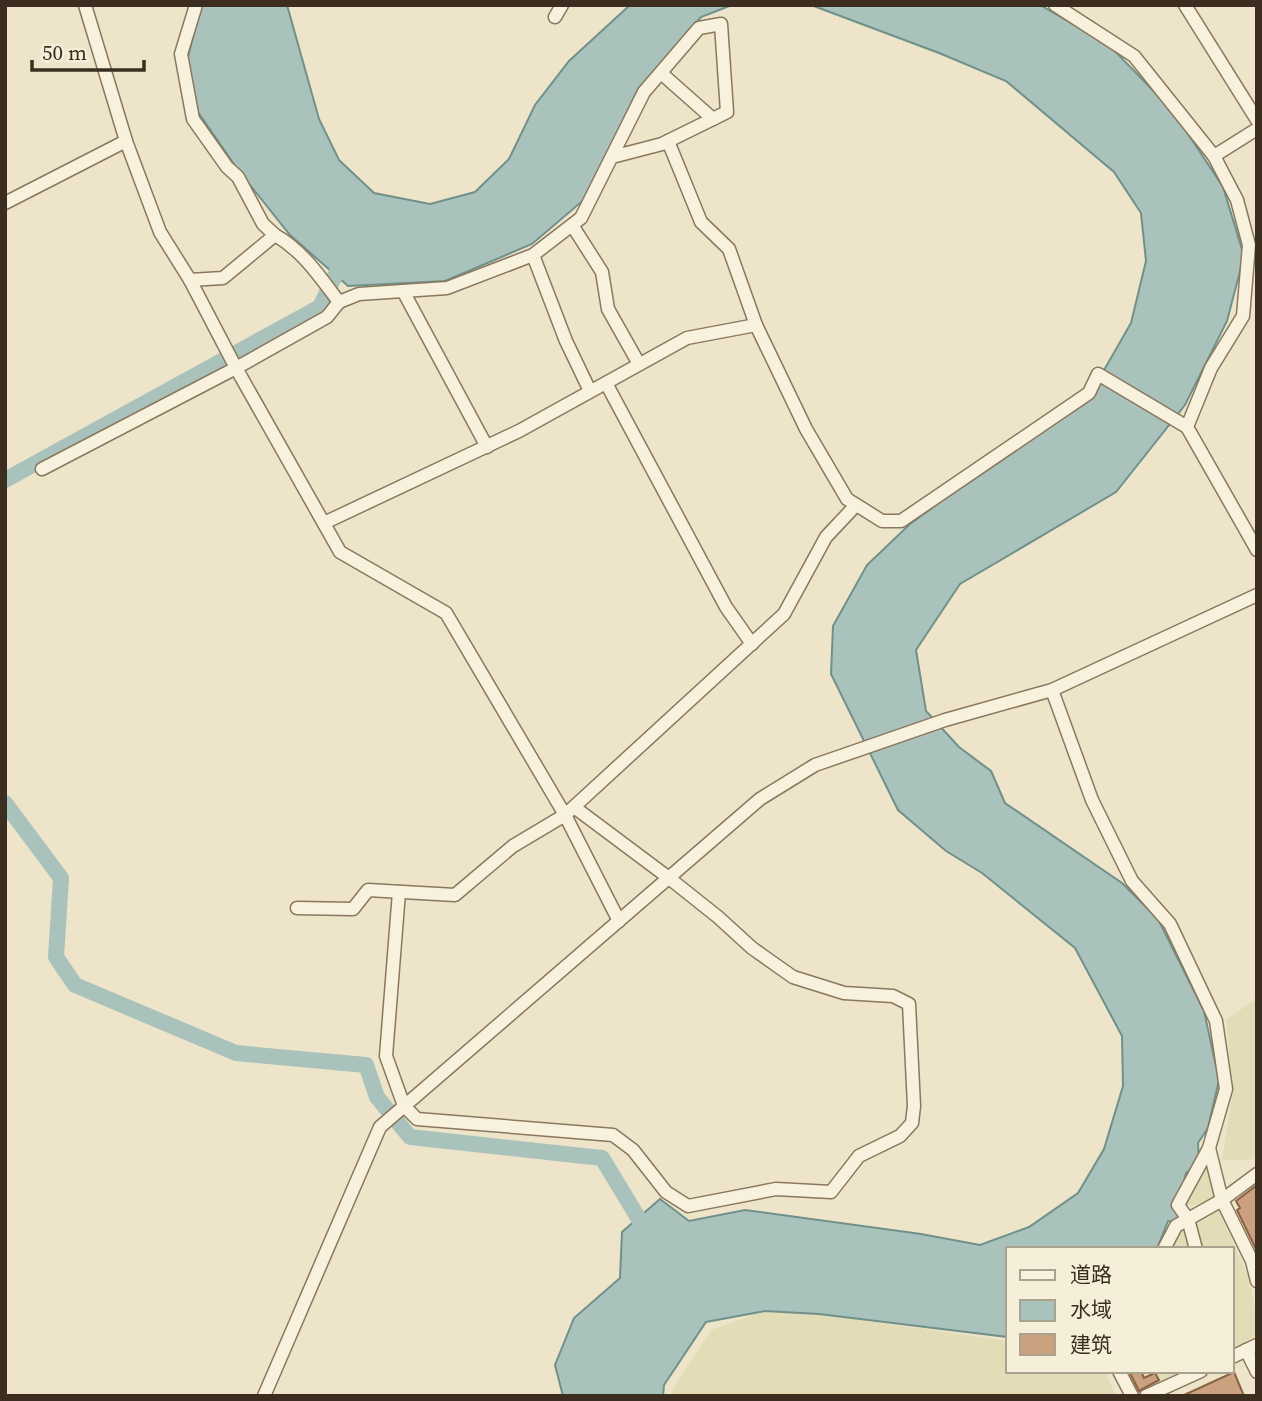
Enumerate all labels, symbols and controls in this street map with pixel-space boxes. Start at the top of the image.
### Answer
scale bar [32,28,144,72]
text: 50 m [42,38,87,67]
legend [1006,1247,1234,1373]
text: 道路 [1070,1260,1112,1289]
text: 水域 [1070,1295,1112,1324]
text: 建筑 [1070,1330,1112,1359]

